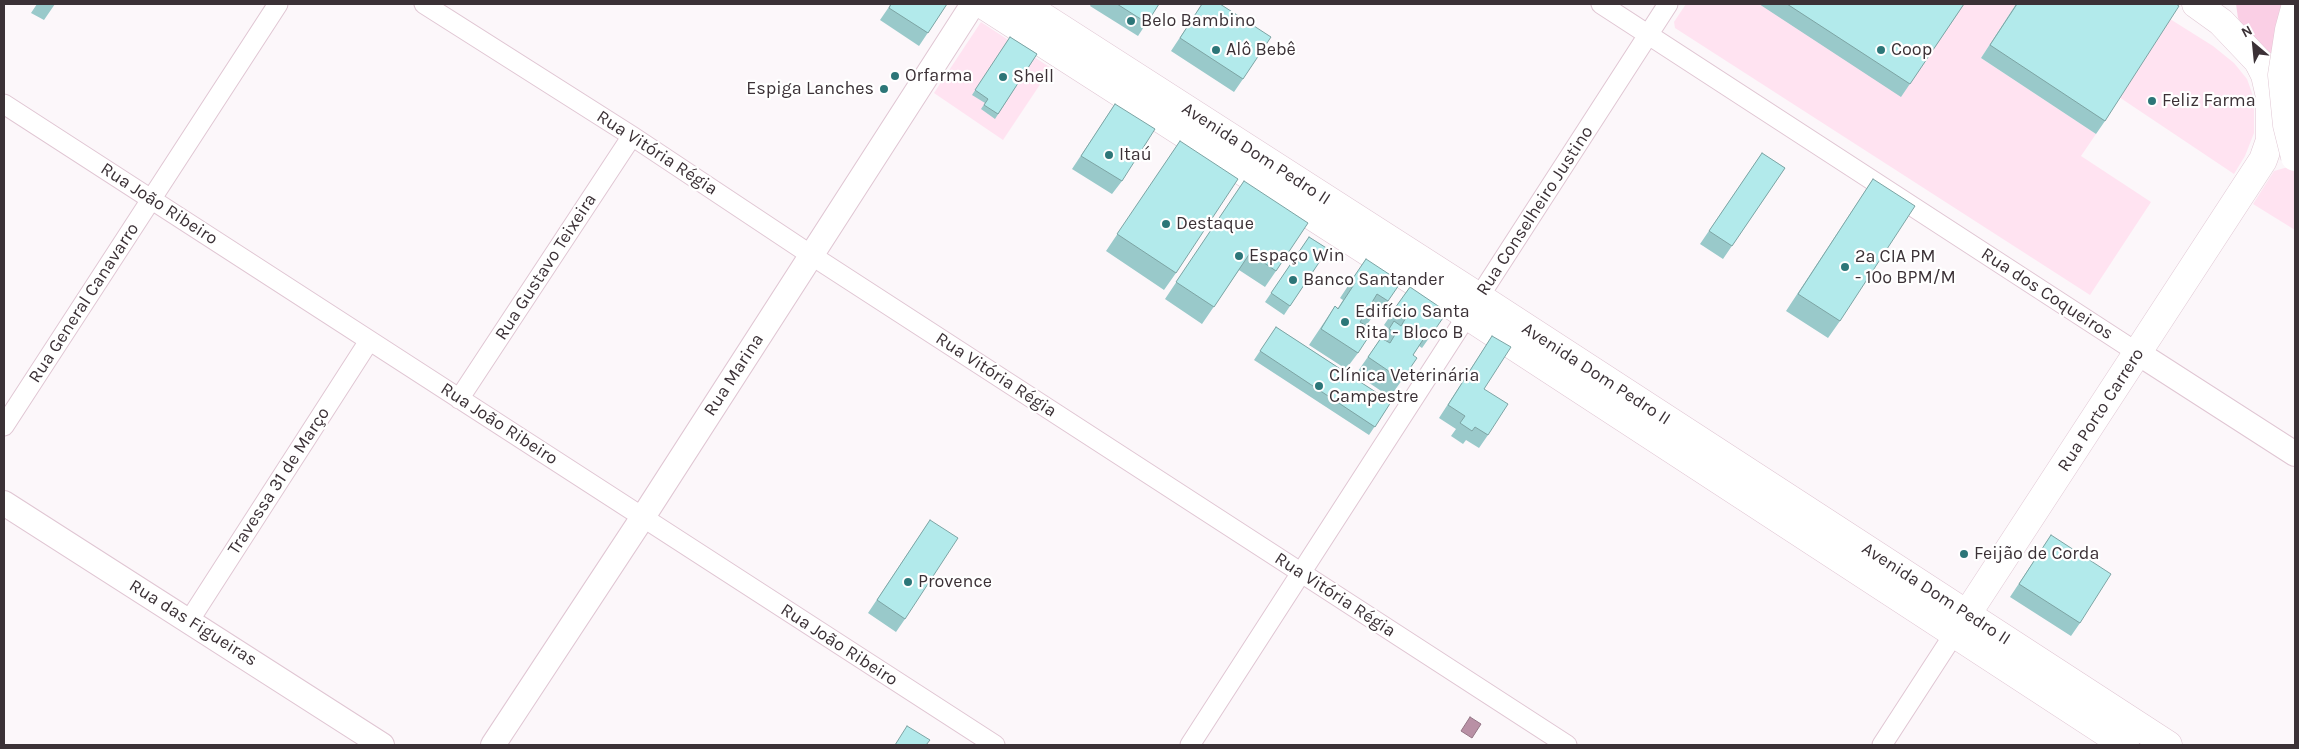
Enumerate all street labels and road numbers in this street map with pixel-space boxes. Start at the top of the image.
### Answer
street label: Avenida Dom Pedro II [1178,98,1334,210]
street label: Rua Vitória Régia [592,106,722,200]
street label: Rua Conselheiro Justino [1472,122,1598,300]
street label: Rua João Ribeiro [96,158,222,250]
street label: Rua Gustavo Teixeira [491,190,601,344]
street label: Rua General Canavarro [24,219,144,387]
street label: Rua dos Coqueiros [1977,243,2117,345]
street label: Avenida Dom Pedro II [1518,318,1674,430]
street label: Rua Vitória Régia [931,328,1061,422]
street label: Rua Marina [699,330,769,420]
street label: Rua Porto Carrero [2053,344,2149,476]
street label: Rua João Ribeiro [436,378,562,470]
street label: Travessa 31 de Março [223,403,335,559]
street label: Avenida Dom Pedro II [1858,538,2014,650]
street label: Rua Vitória Régia [1270,548,1400,642]
street label: Rua das Figueiras [125,575,261,671]
street label: Rua João Ribeiro [776,599,902,691]

